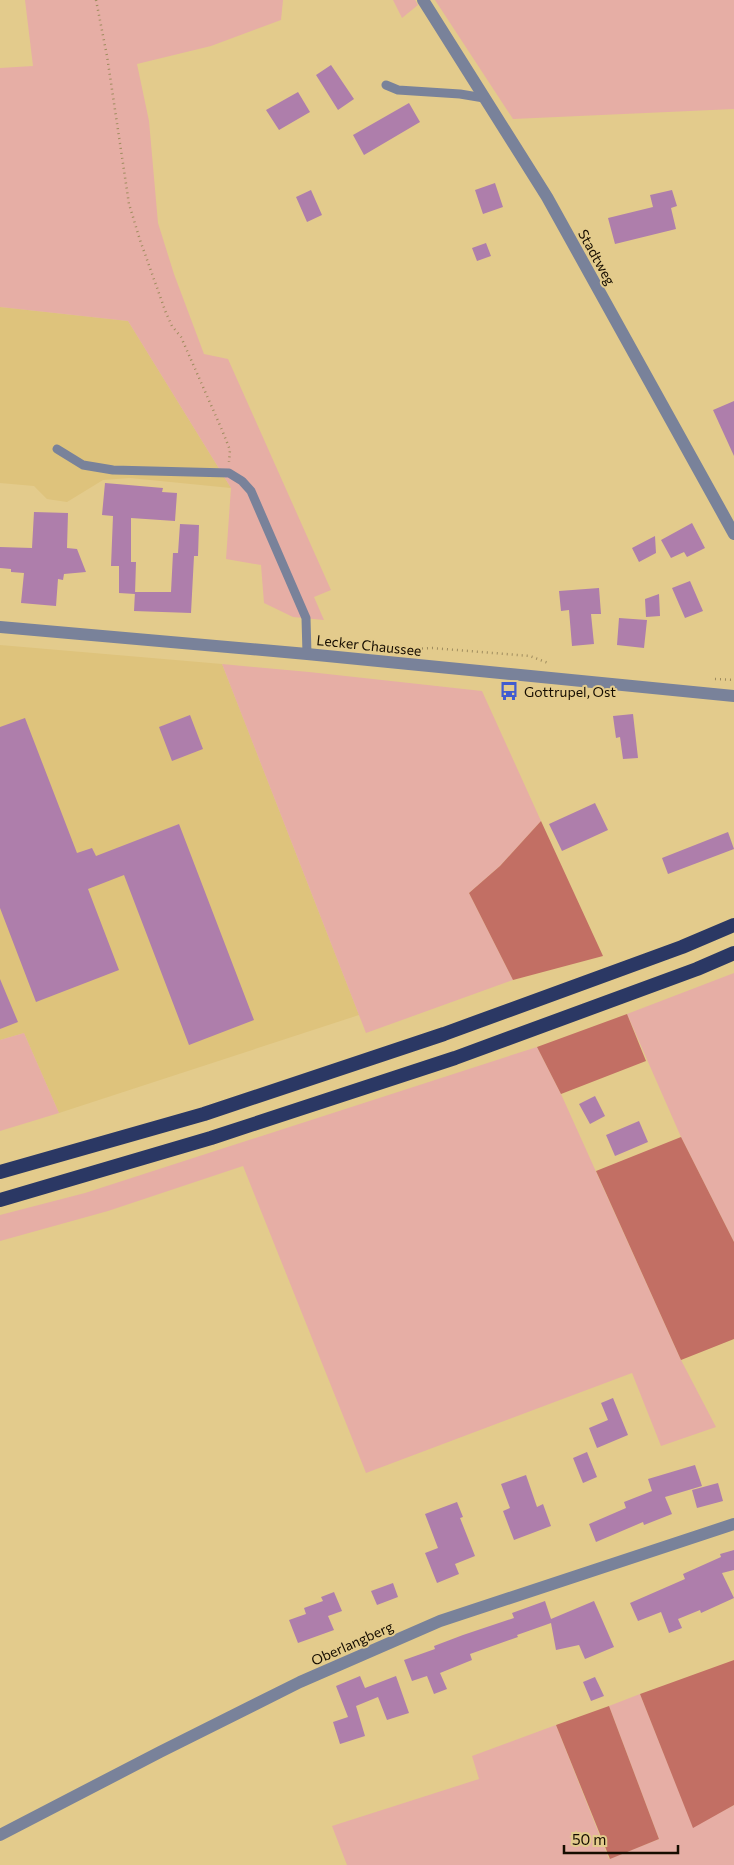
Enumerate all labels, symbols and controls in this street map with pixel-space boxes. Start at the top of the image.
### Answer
street label: Stadtweg [575,226,619,288]
street label: Lecker Chaussee [316,631,422,659]
bus stop icon: Gottrupel, Ost [498,680,520,702]
place label: Gottrupel, Ost [524,683,616,700]
street label: Oberlangberg [308,1617,396,1669]
scale bar [564,1822,678,1854]
text: 50 m [572,1830,606,1848]

